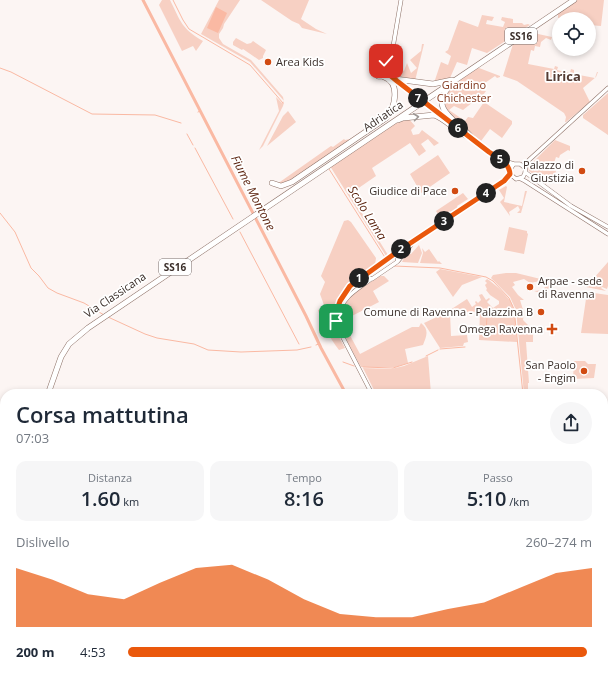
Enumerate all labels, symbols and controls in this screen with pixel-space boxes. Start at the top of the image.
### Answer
map controls [552,12,596,56]
button: locate [552,12,596,56]
road number: SS16 [505,28,537,44]
pin [369,44,403,78]
icon: check [375,50,397,72]
place label: Area Kids [276,54,324,69]
marker: Area Kids [263,57,273,67]
district label: Lirica [545,67,581,85]
park label: Giardino Chichester [437,77,492,105]
pin: 7 [408,88,428,108]
text: 7 [415,90,421,105]
street label: Adriatica [360,97,406,134]
one-way arrow [413,112,419,121]
pin: 6 [448,118,468,138]
text: 6 [455,120,461,135]
pin: 5 [490,149,510,169]
text: 5 [497,151,503,166]
water label: Fiume Montone [227,152,280,233]
place label: Palazzo di Giustizia [523,157,574,185]
marker: Palazzo di Giustizia [577,166,587,176]
water label: Scolo Lama [344,182,391,243]
place label: Giudice di Pace [369,183,447,198]
pin: 4 [476,183,496,203]
text: 4 [483,185,489,200]
marker: Giudice di Pace [450,186,460,196]
pin: 3 [434,211,454,231]
text: 3 [441,213,447,228]
pin: 2 [391,239,411,259]
text: 2 [398,241,404,256]
road number: SS16 [159,259,191,275]
street label: Via Classicana [81,268,149,321]
pin: 1 [349,268,369,288]
text: 1 [356,270,362,285]
place label: Arpae - sede di Ravenna [538,273,602,301]
marker: Arpae - sede di Ravenna [525,282,535,292]
pin [319,304,353,338]
place label: Comune di Ravenna - Palazzina B [363,304,533,319]
marker: Comune di Ravenna - Palazzina B [536,307,546,317]
icon: arrive [325,310,347,332]
place label: Omega Ravenna [459,321,543,336]
marker: Omega Ravenna [546,323,558,335]
place label: San Paolo - Engim [526,357,576,385]
marker: San Paolo - Engim [579,366,589,376]
text: Corsa mattutina [16,399,189,429]
button: share [550,402,592,444]
text: 07:03 [16,429,49,447]
text: Distanza [88,470,132,485]
text: Tempo [286,470,322,485]
text: Passo [483,470,513,485]
text: 1.60 [81,485,120,512]
text: 8:16 [284,485,324,512]
text: 5:10 [467,485,506,512]
text: km [120,494,139,509]
text: /km [506,494,529,509]
text: Dislivello [16,533,70,551]
text: 260–274 m [525,533,592,551]
text: 200 m [16,643,54,661]
text: 4:53 [80,643,106,661]

